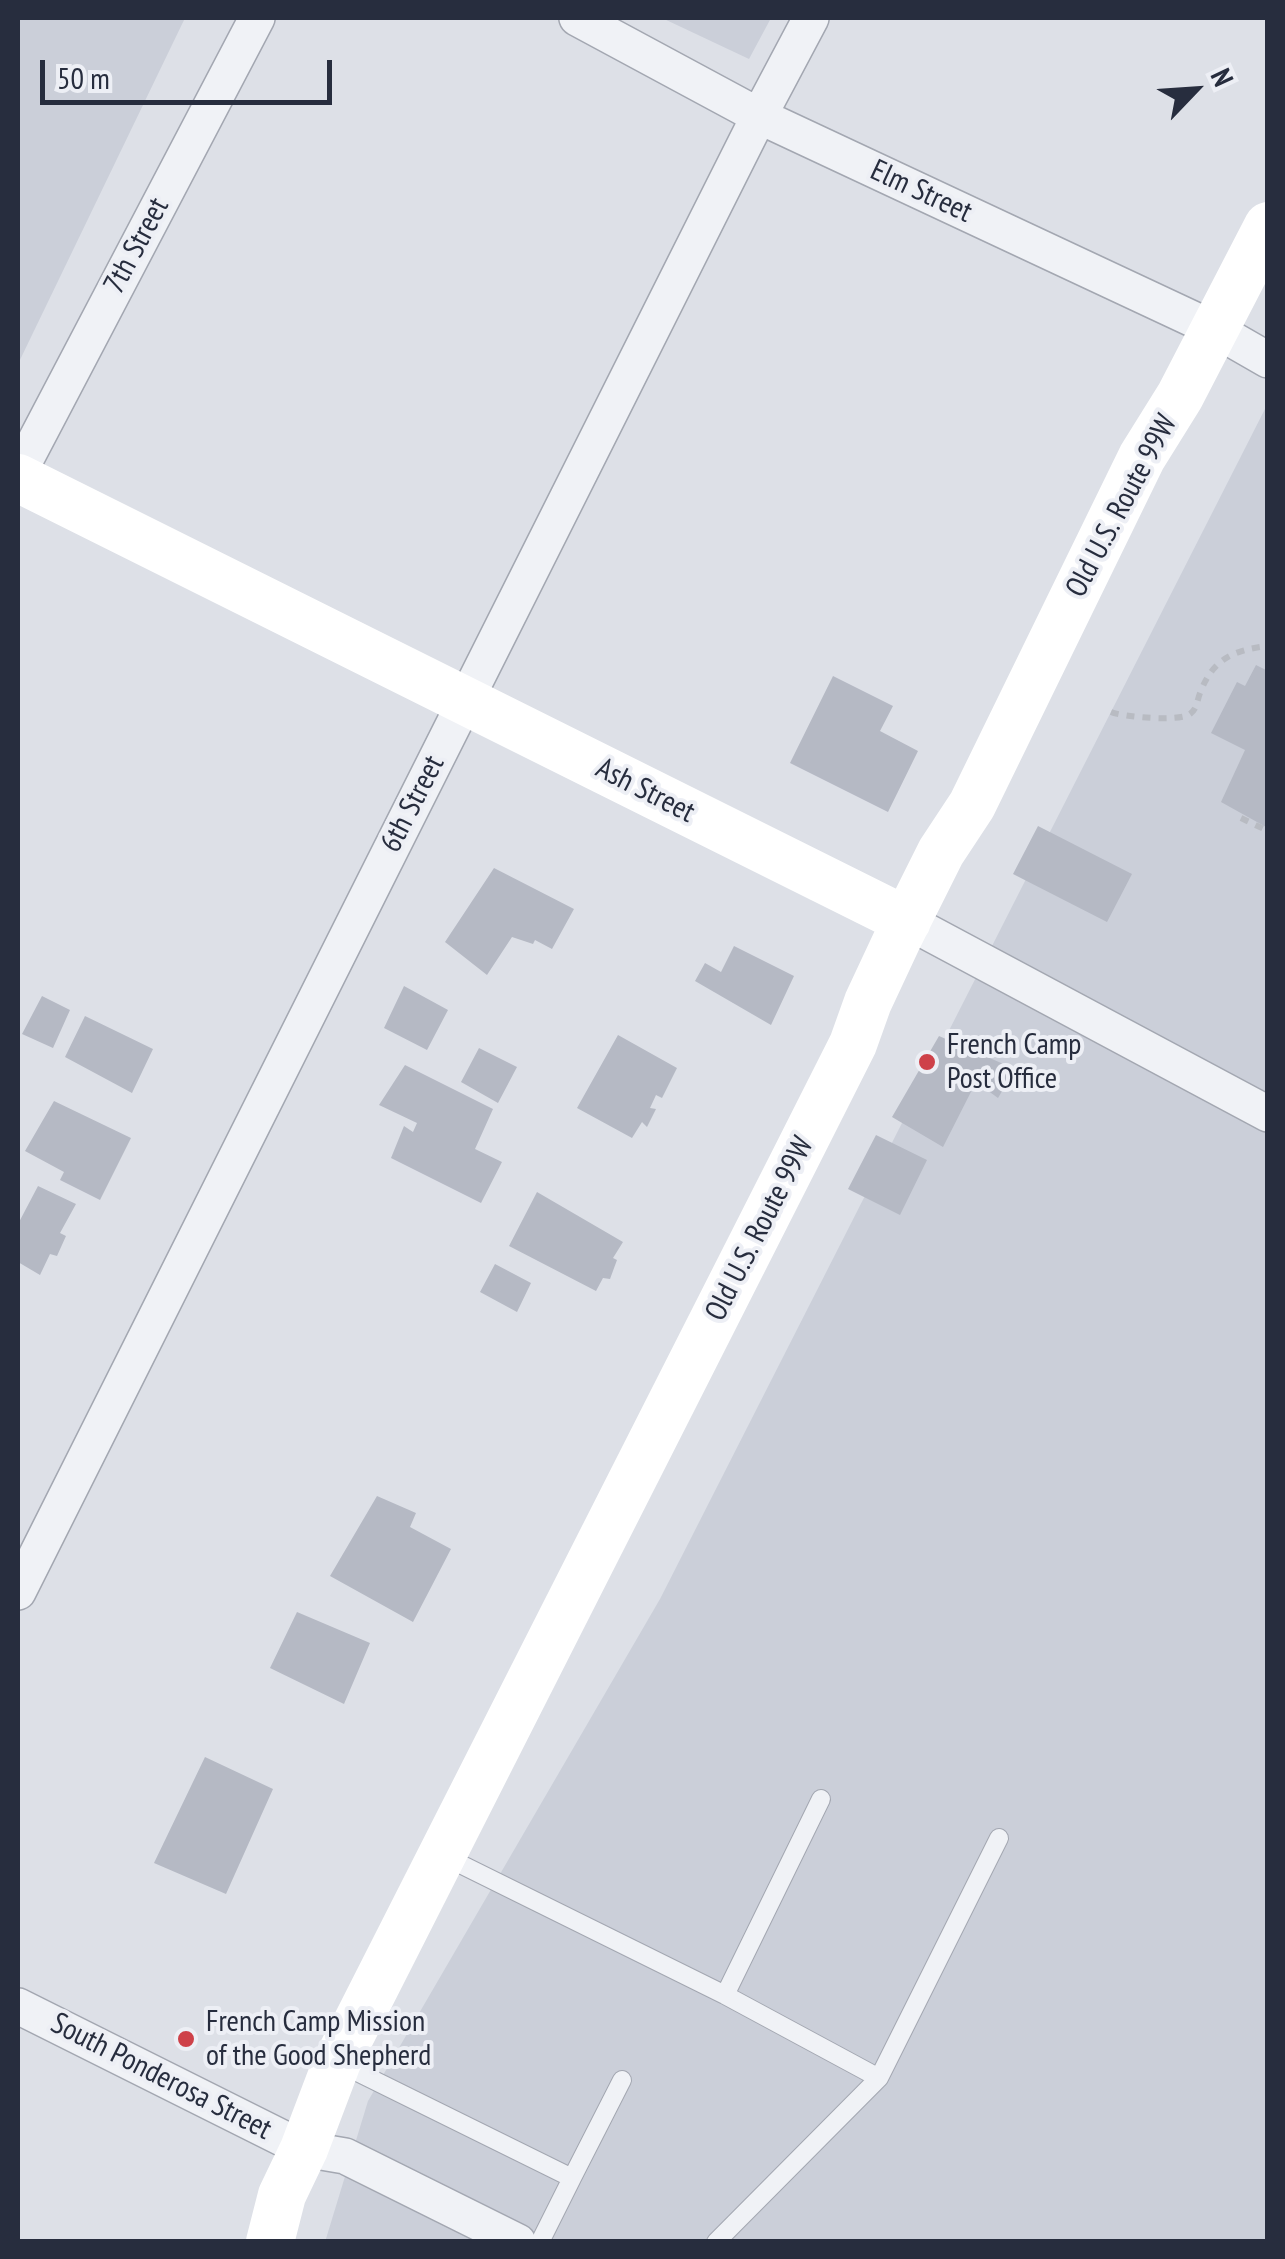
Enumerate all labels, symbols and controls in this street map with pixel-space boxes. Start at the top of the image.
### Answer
scale bar [45,40,338,102]
north arrow [1145,40,1245,140]
text: 50 m [57,58,110,97]
text: N [1203,62,1243,92]
street label: Elm Street [865,153,977,231]
street label: 7th Street [97,192,177,300]
street label: Old U.S. Route 99W [1059,409,1185,603]
street label: 6th Street [373,750,453,858]
street label: Ash Street [590,751,700,831]
place label: French Camp Post Office [947,1027,1081,1098]
marker: French Camp Post Office [916,1051,938,1073]
street label: Old U.S. Route 99W [698,1131,822,1327]
place label: French Camp Mission of the Good Shepherd [206,2004,431,2074]
street label: South Ponderosa Street [45,2006,277,2148]
marker: French Camp Mission of the Good Shepherd [175,2028,197,2050]

